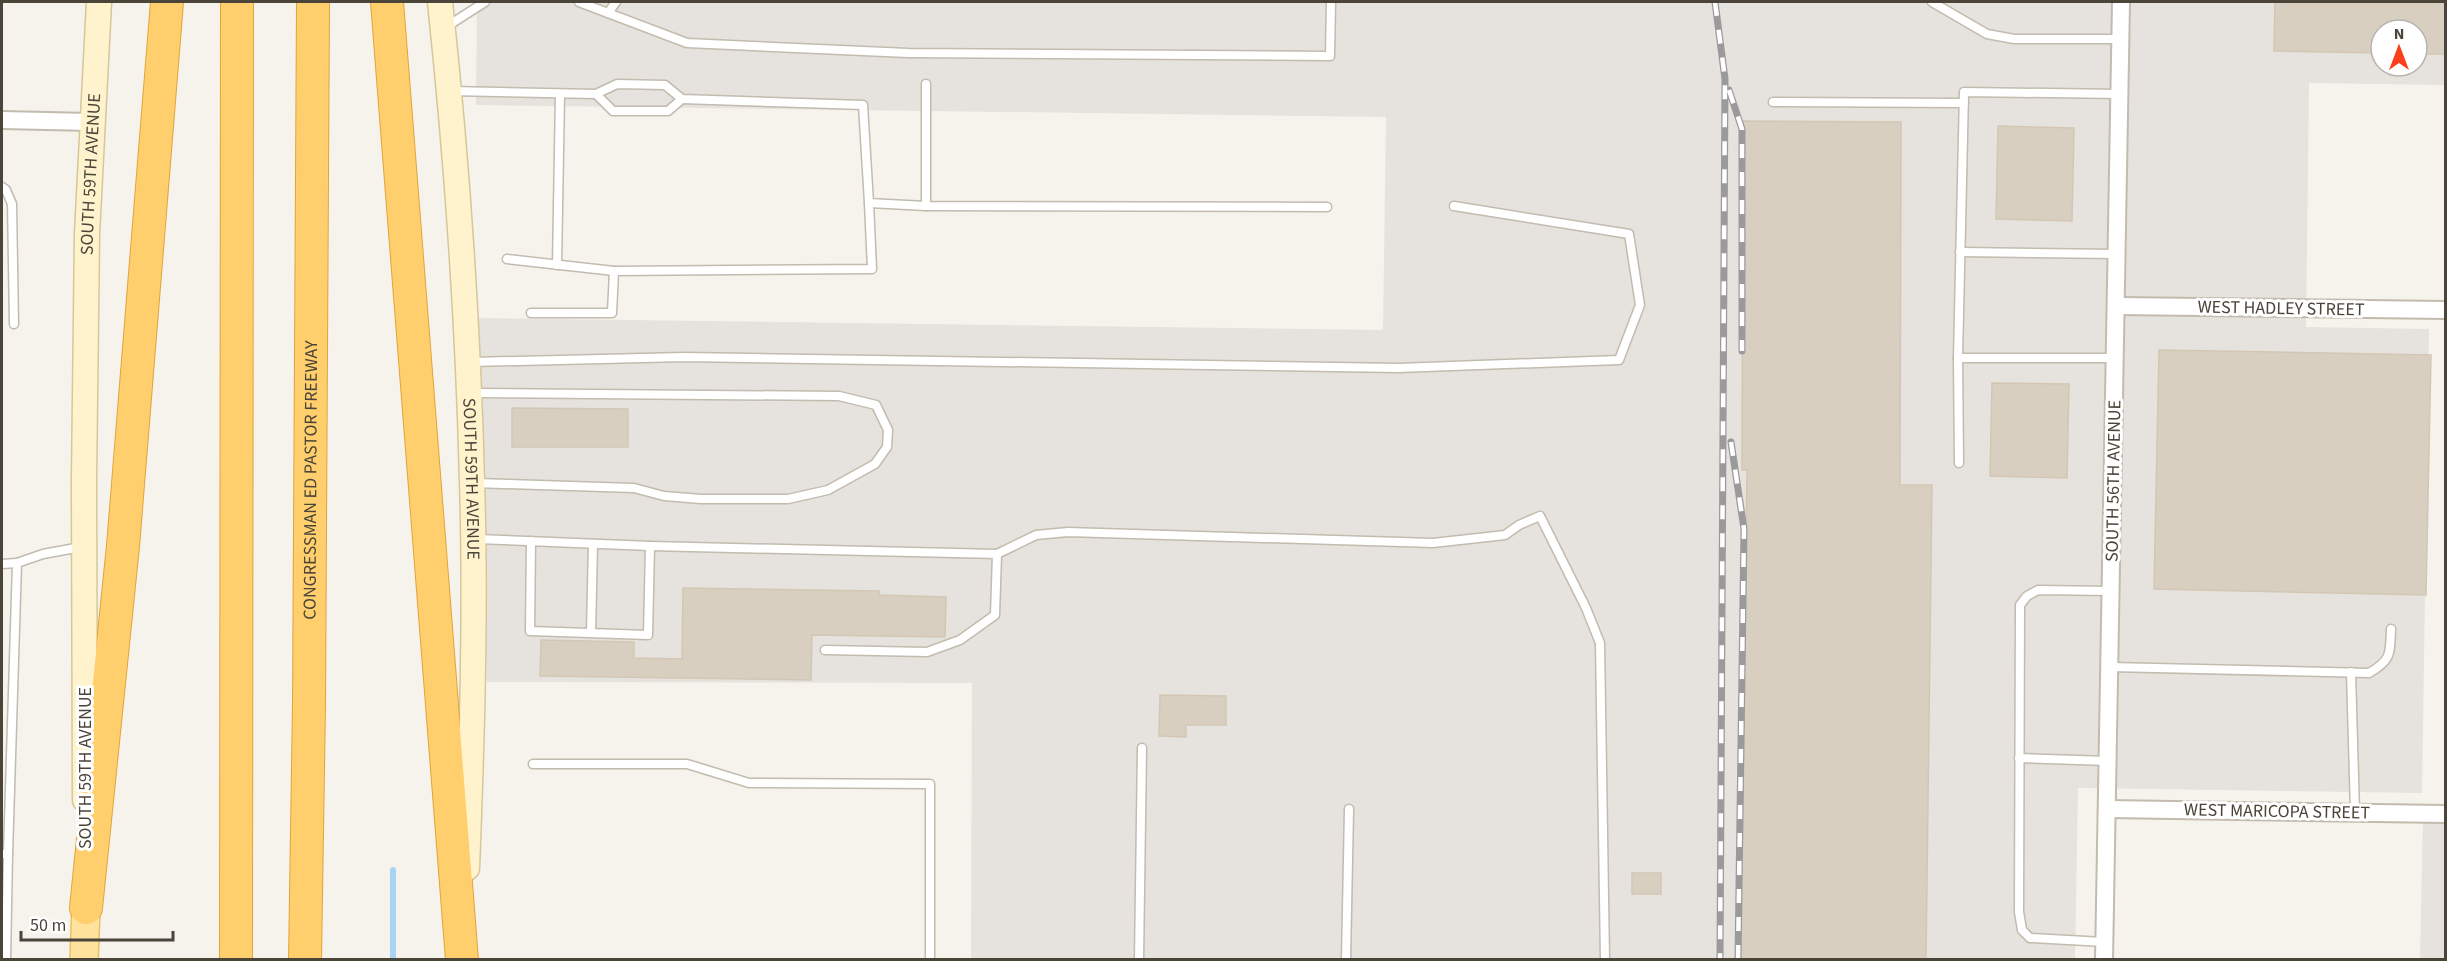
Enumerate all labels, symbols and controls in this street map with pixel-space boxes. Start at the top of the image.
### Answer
north arrow [2369,18,2429,78]
text: N [2394,23,2404,45]
street label: SOUTH 59TH AVENUE [75,92,107,255]
street label: WEST HADLEY STREET [2197,295,2365,322]
street label: CONGRESSMAN ED PASTOR FREEWAY [297,340,324,620]
street label: SOUTH 59TH AVENUE [456,397,486,560]
street label: SOUTH 56TH AVENUE [2100,400,2127,562]
street label: SOUTH 59TH AVENUE [73,687,98,849]
street label: WEST MARICOPA STREET [2184,797,2371,826]
scale bar [21,904,172,942]
text: 50 m [30,913,66,938]

